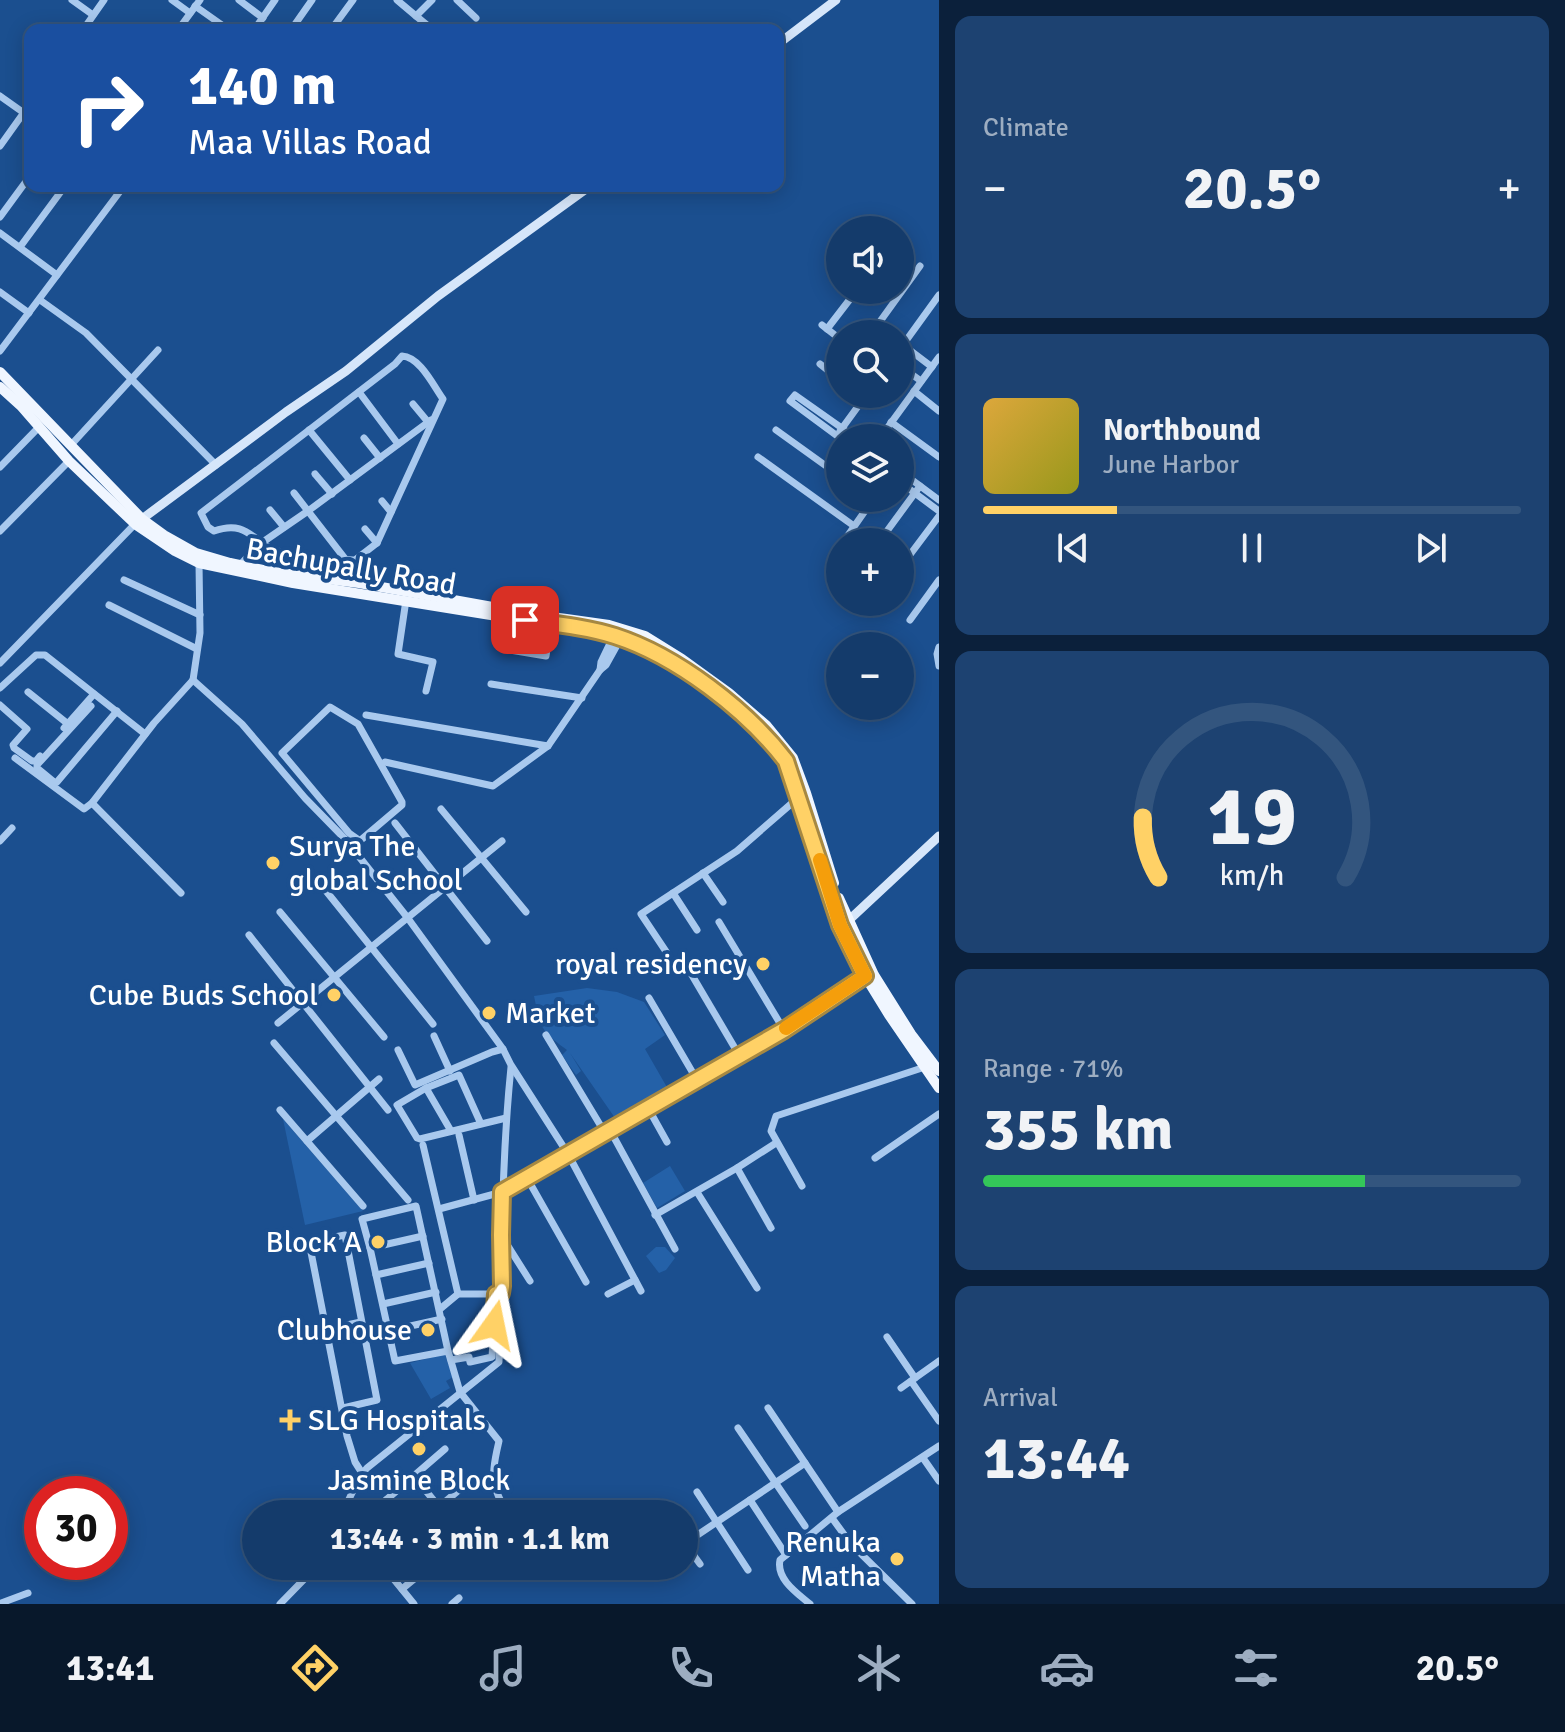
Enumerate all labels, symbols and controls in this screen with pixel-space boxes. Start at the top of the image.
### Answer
text: 140 m [188,51,336,120]
icon: right [56,56,160,160]
text: Climate [983,112,1069,144]
text: Maa Villas Road [188,120,432,165]
text: 20.5° [1183,152,1321,226]
text: − [983,162,1007,216]
text: + [1497,162,1521,216]
map controls [826,216,914,720]
button: sound [826,216,914,304]
button: search [826,320,914,408]
text: Northbound [1103,412,1261,449]
button: layers [826,424,914,512]
text: June Harbor [1103,449,1239,481]
icon: previous [1051,526,1095,570]
icon: pause [1230,526,1274,570]
icon: next [1409,526,1453,570]
button: + [826,528,914,616]
street label: Bachupally Road [243,530,459,604]
pin [491,586,559,654]
icon: arrive [503,598,547,642]
button: − [826,632,914,720]
text: 19 [1207,766,1297,868]
place label: Surya The global School [289,828,463,899]
marker: Surya The global School [264,854,282,872]
text: km/h [1220,858,1284,893]
place label: royal residency [555,946,747,983]
marker: royal residency [754,955,772,973]
place label: Cube Buds School [89,977,318,1014]
marker: Cube Buds School [325,986,343,1004]
place label: Market [505,995,595,1032]
marker: Market [480,1004,498,1022]
text: Range · 71% [983,1053,1124,1085]
text: 355 km [983,1093,1173,1167]
place label: Block A [266,1224,362,1261]
marker: Block A [369,1233,387,1251]
position arrow [452,1283,536,1367]
place label: Clubhouse [277,1312,412,1349]
marker: Clubhouse [419,1321,437,1339]
text: Arrival [983,1382,1058,1414]
place label: SLG Hospitals [308,1402,486,1439]
marker: SLG Hospitals [279,1409,301,1431]
text: 13:44 [983,1422,1130,1496]
marker: Jasmine Block [410,1440,428,1458]
place label: Jasmine Block [328,1462,510,1499]
speed limit sign: 30 [24,1476,128,1580]
text: 13:44 · 3 min · 1.1 km [330,1521,610,1558]
place label: Renuka Matha [785,1524,881,1595]
marker: Renuka Matha [888,1550,906,1568]
icon: directions [287,1640,343,1696]
icon: music [475,1640,531,1696]
icon: phone [663,1640,719,1696]
icon: climate [851,1640,907,1696]
icon: car [1039,1640,1095,1696]
icon: filters [1228,1640,1284,1696]
text: 13:41 [66,1646,154,1691]
text: 20.5° [1416,1646,1499,1691]

